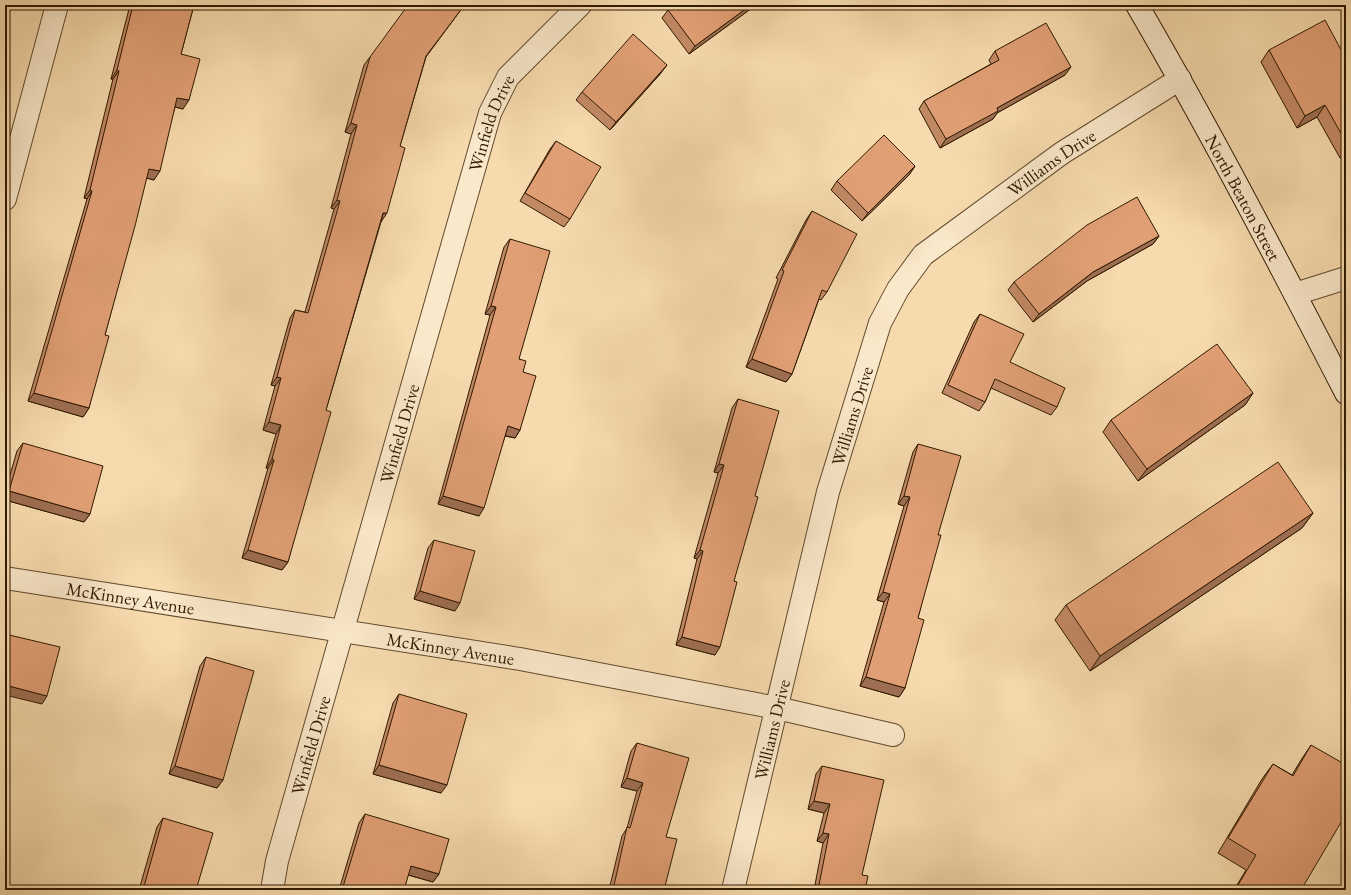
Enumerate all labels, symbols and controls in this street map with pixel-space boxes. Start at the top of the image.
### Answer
street label: Winfield Drive [462,70,519,174]
street label: Williams Drive [1002,123,1100,201]
street label: North Beaton Street [1201,130,1287,265]
street label: Williams Drive [825,363,878,468]
street label: Winfield Drive [374,381,424,486]
street label: McKinney Avenue [65,576,196,619]
street label: McKinney Avenue [385,627,516,669]
street label: Williams Drive [748,677,794,782]
street label: Winfield Drive [285,693,335,797]

